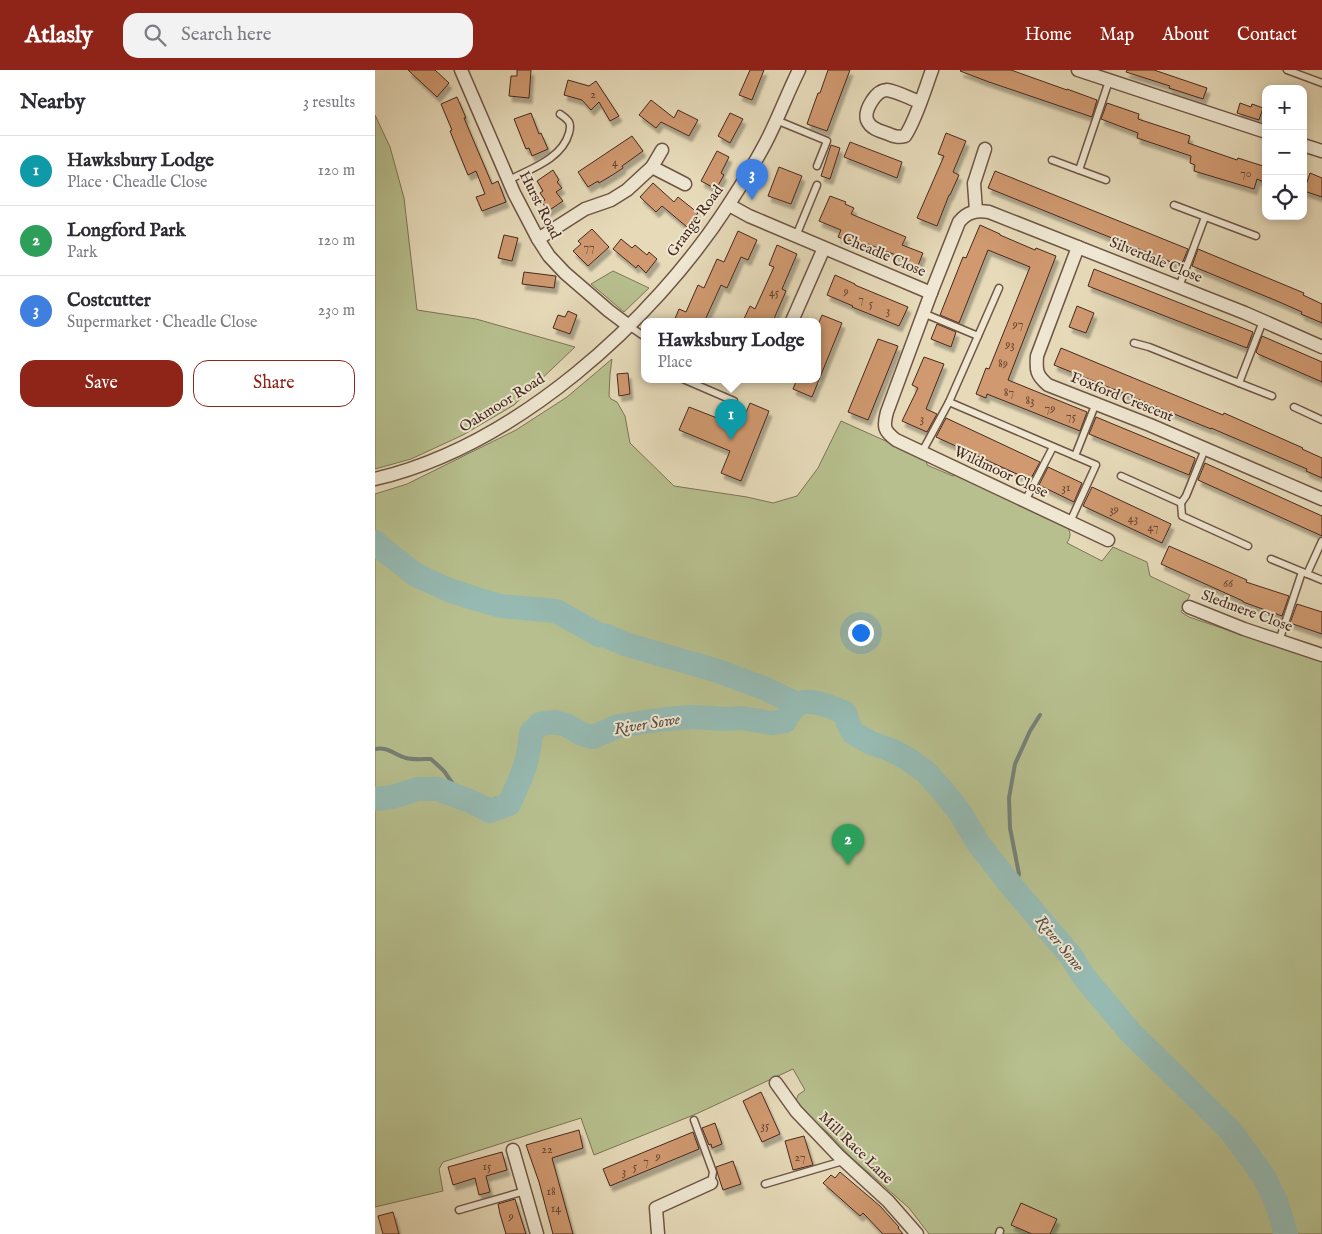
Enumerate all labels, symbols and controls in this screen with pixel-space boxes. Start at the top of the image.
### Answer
search box [123,13,473,58]
text: Atlasly [25,20,93,51]
icon: search [141,21,169,49]
text: Search here [181,23,271,47]
text: Home [1025,24,1072,47]
text: Map [1100,24,1134,47]
text: About [1162,24,1209,47]
text: Contact [1237,24,1297,47]
map controls [1262,85,1307,220]
button: + [1262,85,1307,130]
house number: 2 [590,87,596,102]
text: Nearby [20,89,85,116]
text: 3 results [303,93,355,113]
button: − [1262,130,1307,175]
text: Hawksbury Lodge [67,149,214,173]
house number: 4 [612,155,618,170]
pin: 3 [736,159,768,200]
text: 1 [33,161,39,181]
text: 120 m [318,161,355,181]
house number: 70 [1240,166,1252,181]
street label: Hurst Road [515,168,566,243]
text: Place · Cheadle Close [67,173,207,193]
button: locate [1262,175,1307,220]
street label: Grange Road [663,181,728,261]
text: Longford Park [67,219,186,243]
street label: Cheadle Close [839,229,929,281]
text: 2 [32,231,40,251]
text: 120 m [318,231,355,251]
street label: Silverdale Close [1107,233,1205,287]
house number: 77 [583,240,595,255]
text: Park [67,243,97,263]
house number: 9 [842,284,849,299]
house number: 45 [769,285,780,300]
text: Costcutter [67,289,151,313]
house number: 7 [858,292,864,307]
house number: 5 [869,296,874,311]
text: 3 [33,301,39,321]
text: 230 m [318,301,355,321]
house number: 3 [886,303,890,318]
text: Supermarket · Cheadle Close [67,313,257,333]
house number: 97 [1012,317,1023,332]
popup [641,318,821,383]
text: Hawksbury Lodge [658,329,804,353]
house number: 93 [1004,337,1015,352]
text: Place [658,353,692,373]
house number: 89 [998,356,1008,371]
button: Save [20,360,183,407]
button: Share [193,360,355,407]
street label: Foxford Crescent [1068,368,1176,426]
street label: Oakmoor Road [456,369,549,437]
house number: 87 [1004,385,1014,400]
house number: 83 [1025,393,1035,408]
pin: 1 [715,399,747,440]
house number: 79 [1045,401,1055,416]
house number: 75 [1066,409,1077,424]
house number: 3 [920,411,924,426]
street label: Wildmoor Close [951,442,1051,502]
house number: 31 [1062,480,1070,495]
house number: 39 [1109,502,1119,517]
house number: 43 [1128,511,1138,526]
house number: 47 [1147,520,1159,535]
house number: 66 [1223,576,1234,591]
street label: Sledmere Close [1199,586,1295,636]
your location [848,620,874,646]
water label: River Sowe [612,710,682,740]
pin: 2 [832,824,864,865]
water label: River Sowe [1030,912,1088,977]
street label: Mill Race Lane [815,1108,897,1188]
house number: 35 [761,1118,770,1133]
house number: 22 [541,1142,553,1157]
house number: 9 [654,1149,661,1164]
house number: 27 [794,1150,806,1165]
house number: 7 [643,1154,649,1169]
house number: 15 [483,1159,492,1174]
house number: 5 [633,1159,638,1174]
house number: 3 [622,1164,626,1179]
house number: 18 [546,1184,556,1199]
house number: 14 [551,1201,561,1216]
house number: 9 [507,1209,514,1224]

